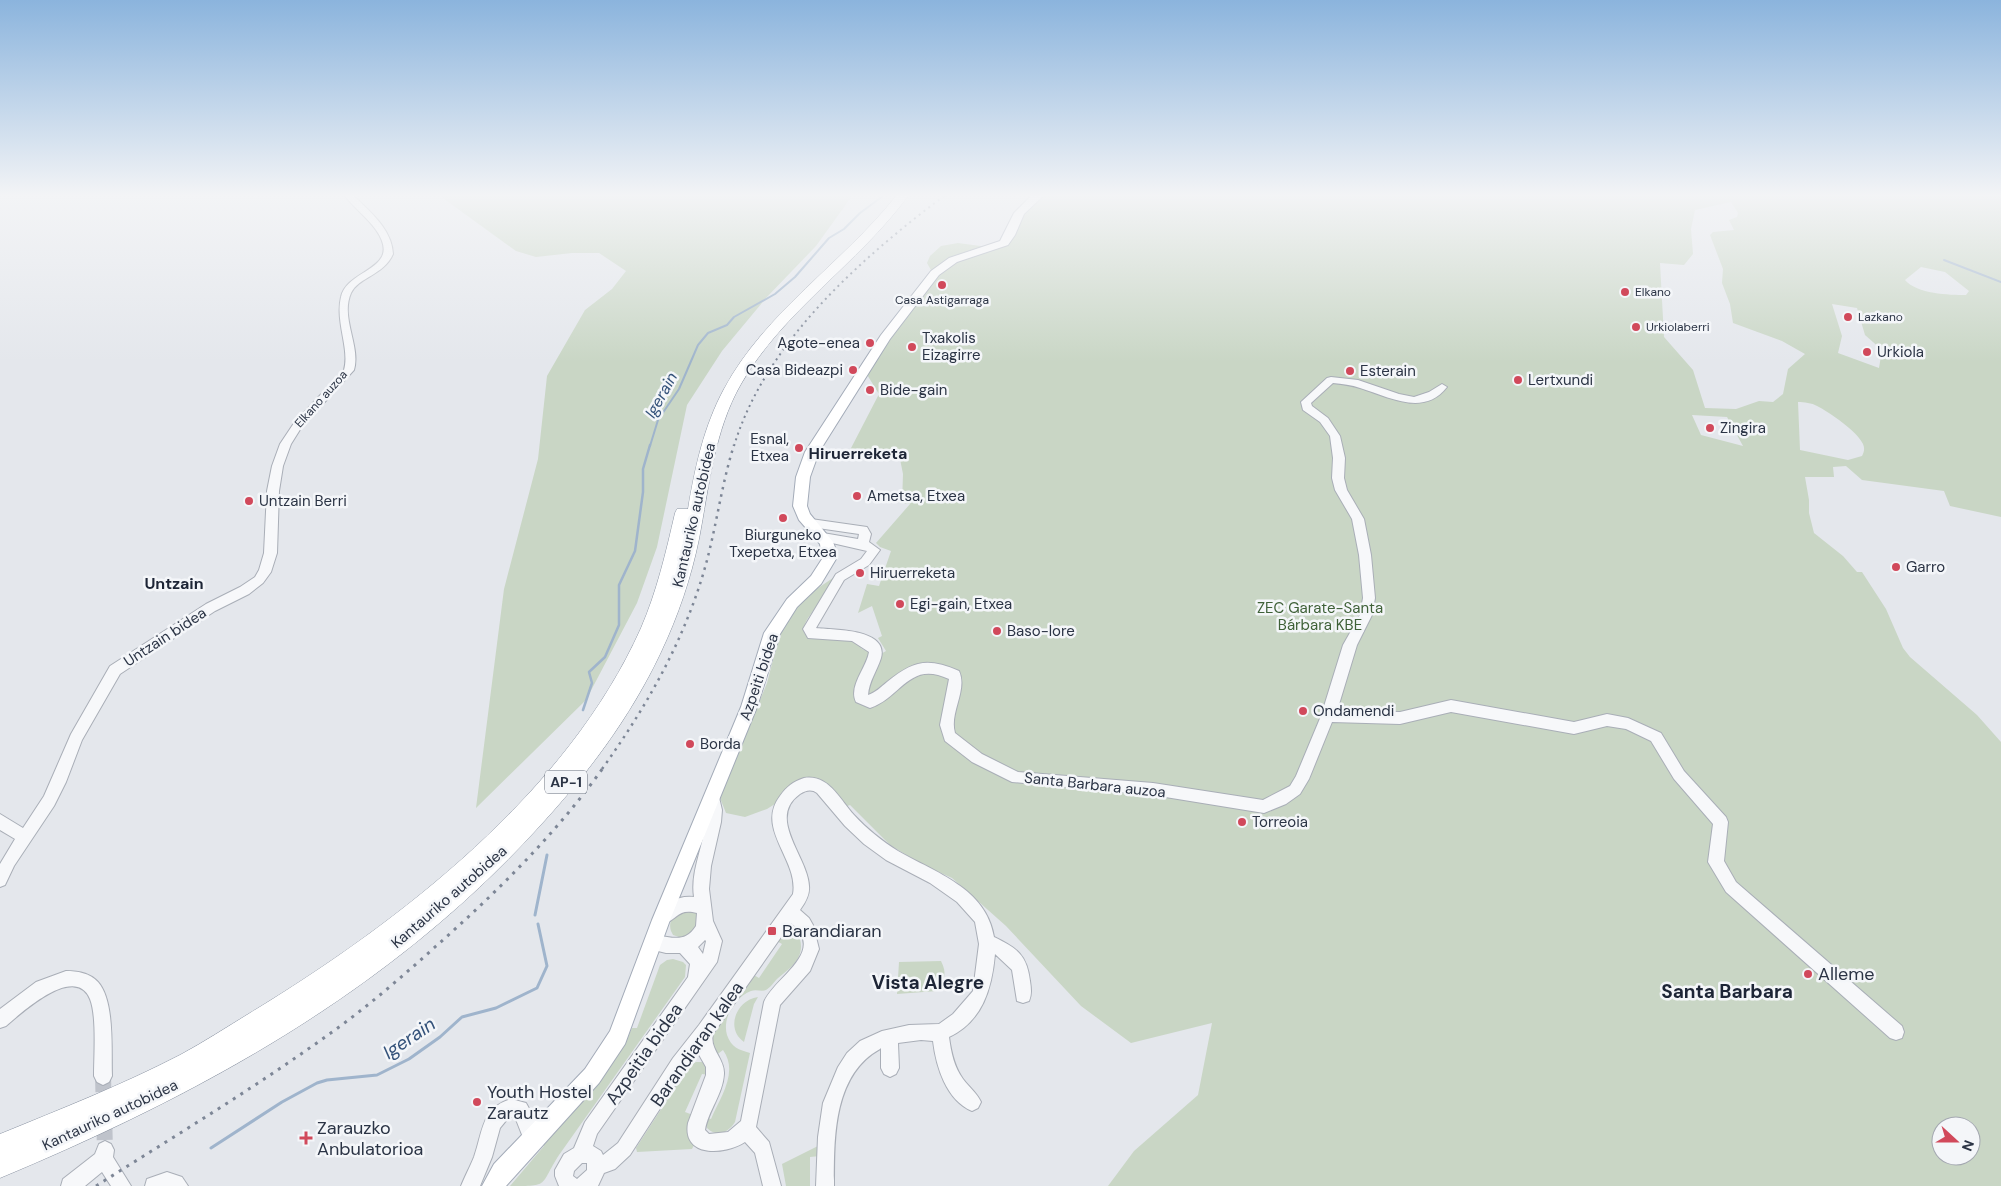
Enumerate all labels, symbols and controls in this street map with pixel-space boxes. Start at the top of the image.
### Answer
marker: Casa Astigarraga [936,279,948,291]
place label: Elkano [1635,284,1671,300]
marker: Elkano [1619,286,1631,298]
place label: Casa Astigarraga [895,292,989,308]
place label: Lazkano [1858,309,1903,325]
marker: Lazkano [1842,311,1854,323]
place label: Urkiolaberri [1646,319,1710,335]
marker: Urkiolaberri [1630,321,1642,333]
place label: Txakolis Eizagirre [922,328,980,365]
place label: Agote-enea [777,333,860,353]
marker: Agote-enea [864,337,876,349]
marker: Txakolis Eizagirre [906,341,918,353]
place label: Urkiola [1877,342,1924,362]
marker: Urkiola [1861,346,1873,358]
place label: Casa Bideazpi [746,360,843,380]
place label: Esterain [1360,361,1416,381]
marker: Casa Bideazpi [847,364,859,376]
marker: Esterain [1344,365,1356,377]
street label: Elkano auzoa [291,367,351,431]
water label: Igerain [640,368,682,422]
place label: Lertxundi [1528,370,1593,390]
marker: Lertxundi [1512,374,1524,386]
place label: Bide-gain [880,380,947,400]
marker: Bide-gain [864,384,876,396]
place label: Zingira [1720,418,1766,438]
marker: Zingira [1704,422,1716,434]
place label: Esnal, Etxea [750,429,789,466]
street label: Kantauriko autobidea [668,441,720,589]
marker: Esnal, Etxea [793,442,805,454]
district label: Hiruerreketa [809,443,907,464]
place label: Ametsa, Etxea [867,486,965,506]
marker: Ametsa, Etxea [851,490,863,502]
place label: Untzain Berri [259,491,347,511]
marker: Untzain Berri [243,495,255,507]
marker: Biurguneko Txepetxa, Etxea [777,512,789,524]
place label: Biurguneko Txepetxa, Etxea [729,525,837,562]
place label: Garro [1906,557,1945,577]
marker: Garro [1890,561,1902,573]
place label: Hiruerreketa [870,563,955,583]
marker: Hiruerreketa [854,567,866,579]
district label: Untzain [144,573,204,594]
place label: Egi-gain, Etxea [910,594,1012,614]
marker: Egi-gain, Etxea [894,598,906,610]
park label: ZEC Garate-Santa Bárbara KBE [1257,598,1383,635]
street label: Untzain bidea [120,603,210,671]
place label: Baso-lore [1007,621,1075,641]
marker: Baso-lore [991,625,1003,637]
street label: Azpeiti bidea [735,631,783,723]
place label: Ondamendi [1313,701,1394,721]
marker: Ondamendi [1297,705,1309,717]
place label: Borda [700,734,741,754]
marker: Borda [684,738,696,750]
street label: Santa Barbara auzoa [1023,768,1167,802]
road number: AP-1 [545,770,587,794]
place label: Torreoia [1252,812,1308,832]
marker: Torreoia [1236,816,1248,828]
street label: Kantauriko autobidea [387,841,511,953]
place label: Barandiaran [782,919,882,943]
marker: Barandiaran [766,925,778,937]
place label: Alleme [1818,962,1874,986]
marker: Alleme [1802,968,1814,980]
district label: Vista Alegre [872,970,984,995]
street label: Barandiaran kalea [645,977,749,1111]
district label: Santa Barbara [1661,979,1793,1004]
street label: Azpeitia bidea [600,998,688,1110]
water label: Igerain [378,1011,440,1065]
street label: Kantauriko autobidea [39,1075,181,1155]
place label: Youth Hostel Zarautz [487,1080,592,1125]
marker: Youth Hostel Zarautz [471,1096,483,1108]
place label: Zarauzko Anbulatorioa [317,1116,423,1161]
north arrow [1931,1116,1981,1166]
marker: Zarauzko Anbulatorioa [299,1131,313,1145]
text: N [1958,1138,1978,1154]

